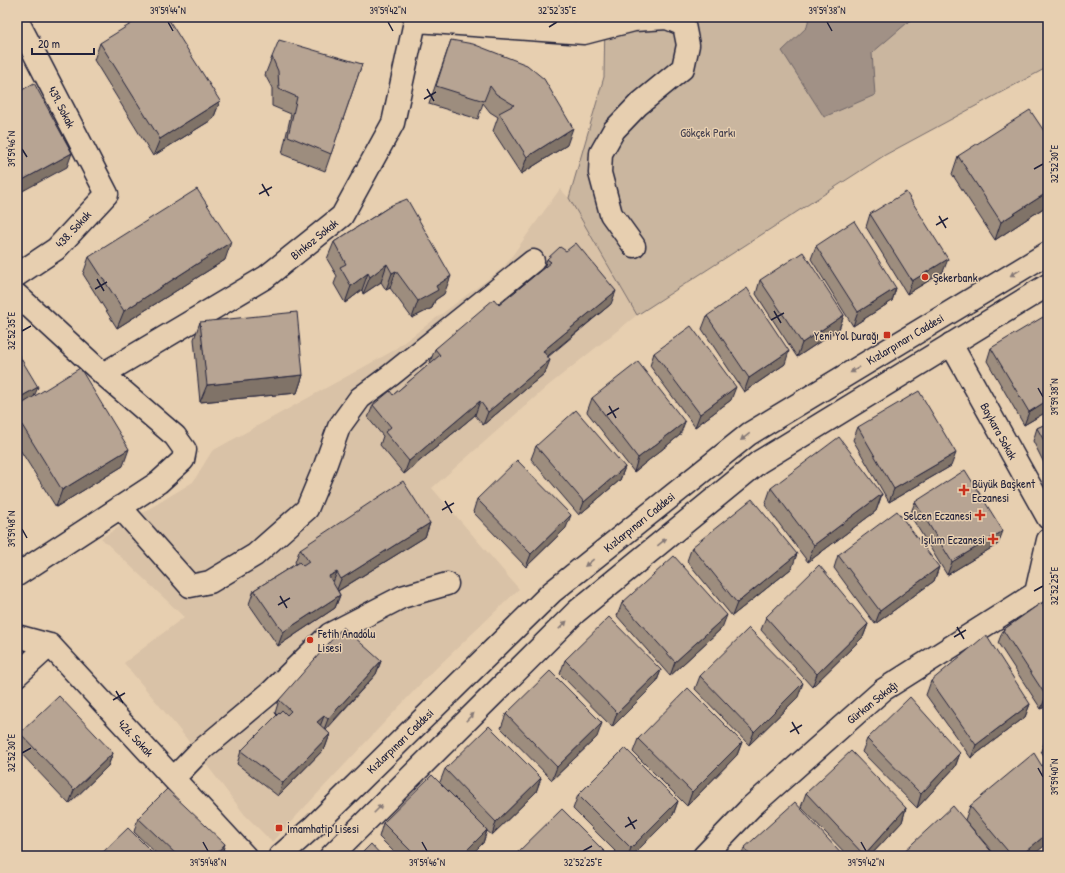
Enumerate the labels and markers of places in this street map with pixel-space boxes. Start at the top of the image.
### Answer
place label: Şekerbank [933,269,978,286]
marker: Şekerbank [920,272,930,282]
place label: Yeni Yol Durağı [814,327,879,344]
marker: Yeni Yol Durağı [882,330,892,340]
place label: Büyük Başkent Eczanesi [972,475,1036,506]
marker: Büyük Başkent Eczanesi [959,485,969,495]
place label: Selcen Eczanesi [904,507,972,524]
marker: Selcen Eczanesi [975,510,985,520]
place label: Işılım Eczanesi [921,531,985,548]
marker: Işılım Eczanesi [988,534,998,544]
place label: Fetih Anadolu Lisesi [317,625,376,656]
marker: Fetih Anadolu Lisesi [305,635,315,645]
place label: İmamhatip Lisesi [287,820,359,837]
marker: İmamhatip Lisesi [274,823,284,833]

